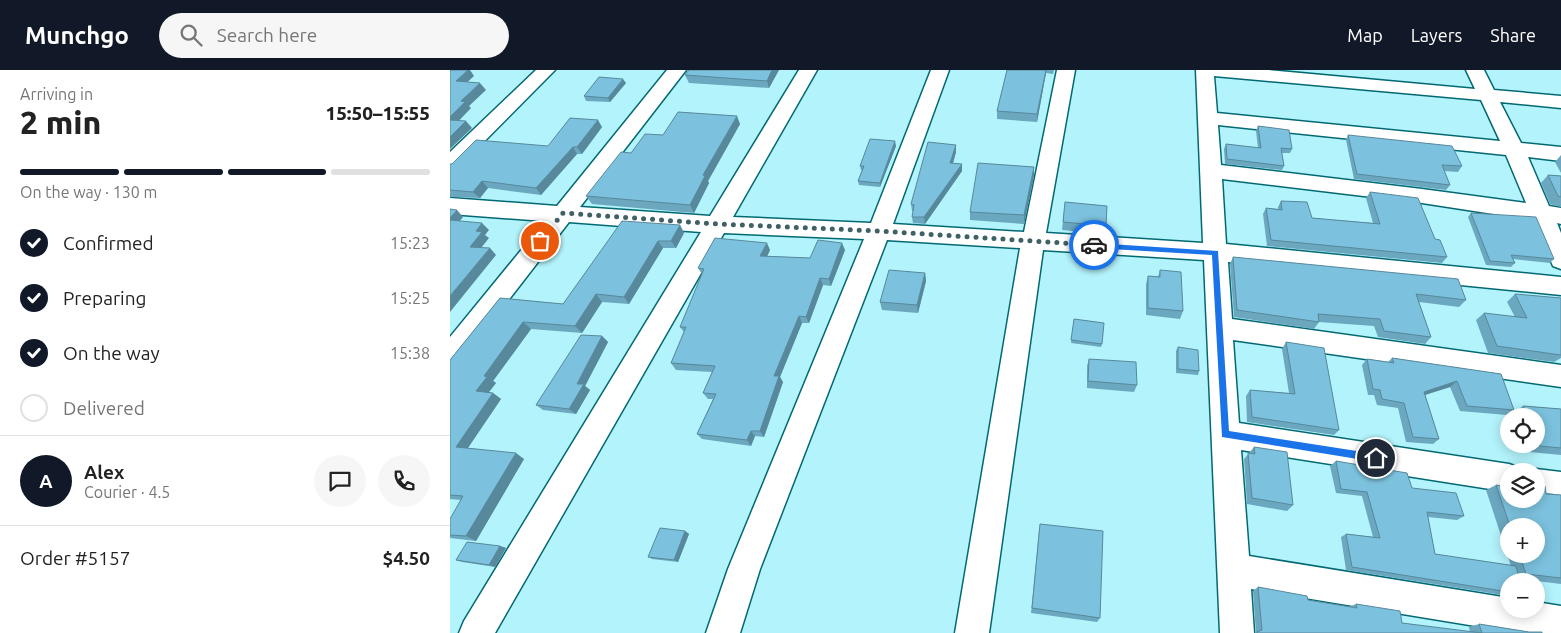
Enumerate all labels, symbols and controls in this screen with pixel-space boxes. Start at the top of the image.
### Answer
search box [159,13,509,58]
icon: search [177,21,205,49]
text: Munchgo [25,22,129,49]
text: Search here [217,24,317,46]
text: Map [1347,25,1383,45]
text: Layers [1411,25,1462,45]
text: Share [1490,25,1536,45]
text: Arriving in [20,85,93,103]
text: 15:50–15:55 [325,102,430,124]
text: 2 min [20,104,101,140]
text: On the way · 130 m [20,183,157,201]
pin [519,220,561,262]
courier [1069,220,1119,270]
icon: bag [526,227,554,255]
icon: check [20,229,48,257]
icon: car [1080,231,1108,259]
text: Confirmed [63,232,154,254]
text: 15:23 [390,234,430,252]
icon: check [20,284,48,312]
text: Preparing [63,287,147,309]
text: 15:25 [390,289,430,307]
icon: check [20,339,48,367]
text: On the way [63,342,160,364]
text: 15:38 [390,344,430,362]
text: Delivered [63,397,145,419]
map controls [1500,408,1545,618]
button: locate [1500,408,1545,453]
pin [1355,437,1397,479]
icon: home [1362,444,1390,472]
button: chat [314,455,366,507]
button: phone [378,455,430,507]
text: Alex [84,461,124,483]
button: layers [1500,463,1545,508]
text: A [39,470,53,492]
text: Courier · 4.5 [84,483,170,501]
button: + [1500,518,1545,563]
text: Order #5157 [20,547,130,569]
text: $4.50 [382,547,430,569]
button: − [1500,573,1545,618]

